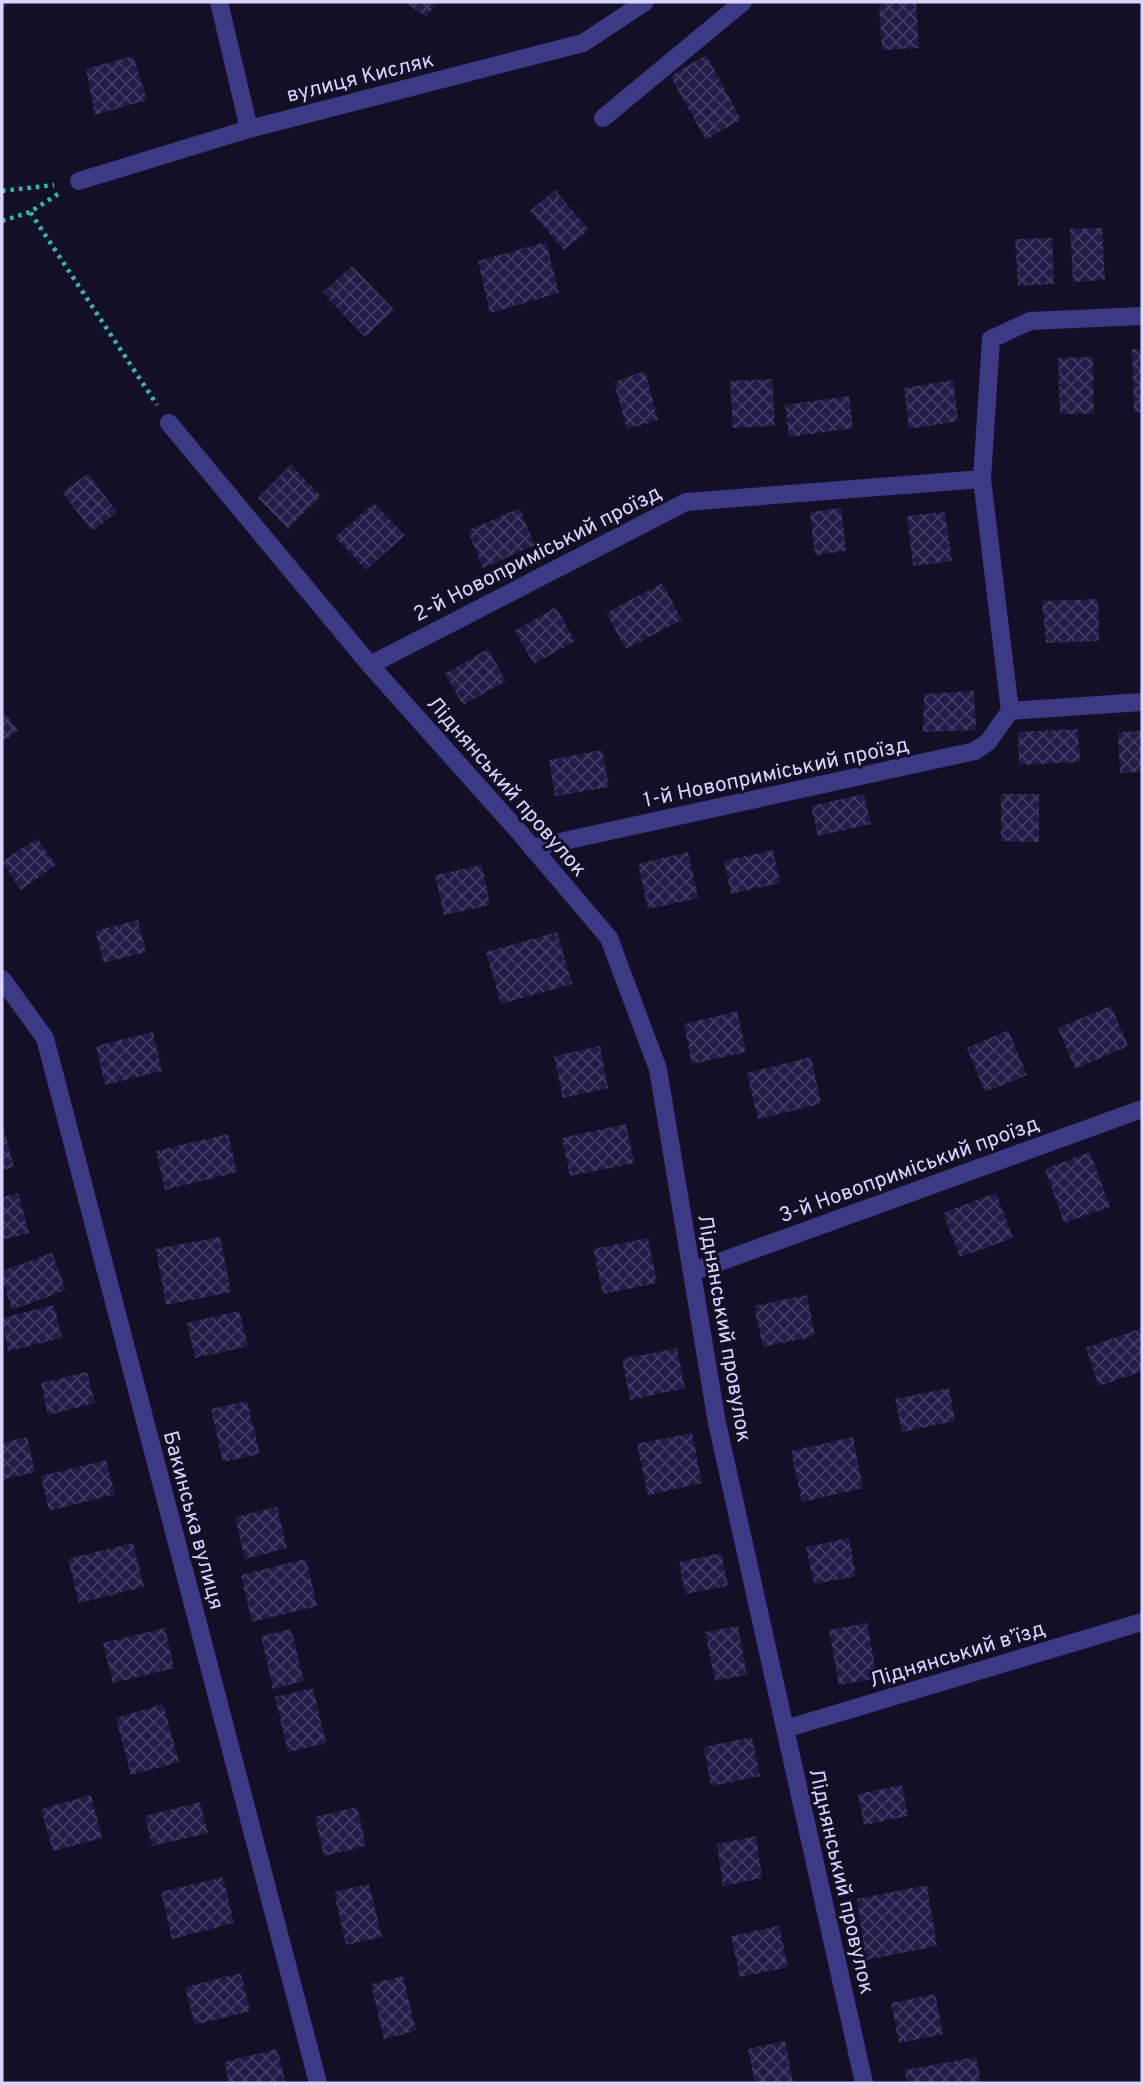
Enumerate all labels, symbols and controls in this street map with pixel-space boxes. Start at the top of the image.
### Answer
street label: вулиця Кисляк [284,47,437,110]
street label: 2-й Новоприміський проїзд [409,480,666,629]
street label: Ліднянський провулок [420,691,592,883]
street label: 1-й Новоприміський проїзд [641,732,912,815]
street label: 3-й Новоприміський проїзд [776,1111,1043,1230]
street label: Ліднянський провулок [690,1212,757,1444]
street label: Бакинська вулиця [156,1428,229,1613]
street label: Ліднянський в’їзд [866,1616,1049,1695]
street label: Ліднянський провулок [801,1766,880,1997]

